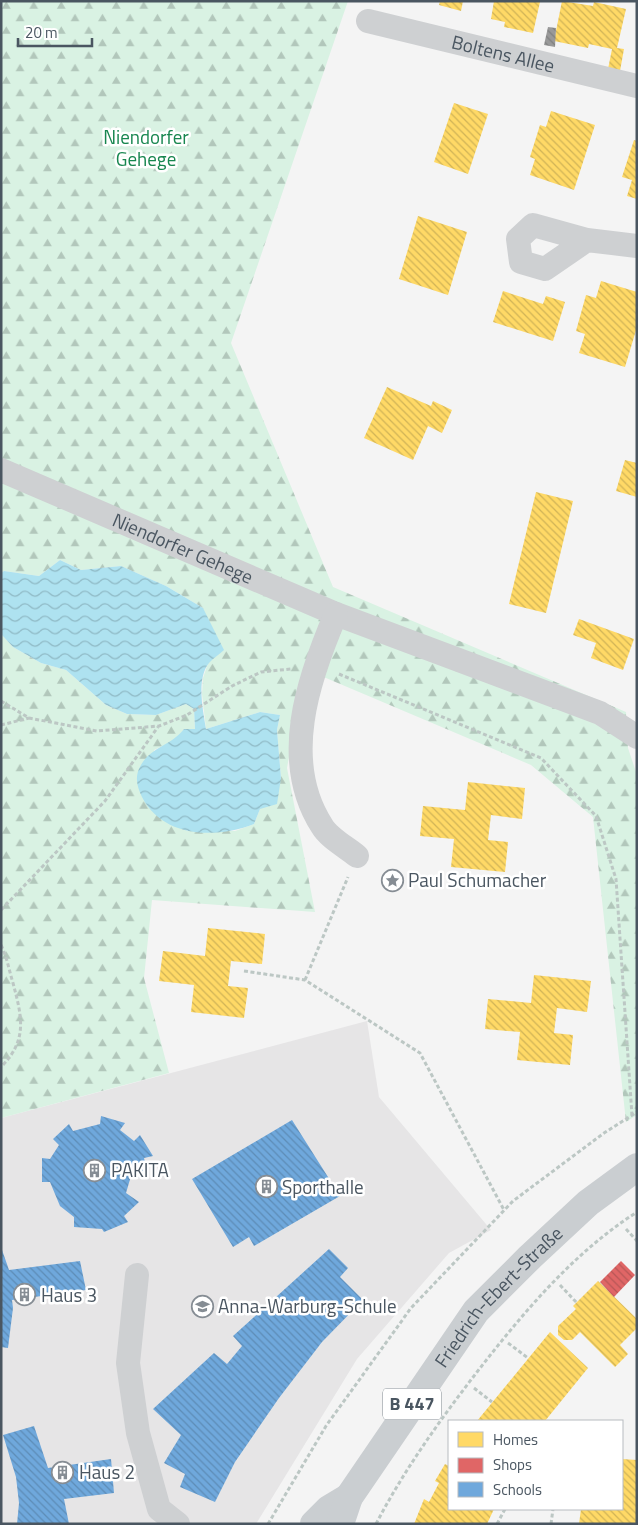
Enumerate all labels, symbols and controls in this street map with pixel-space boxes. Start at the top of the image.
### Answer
scale bar [18,15,91,47]
text: 20 m [25,21,58,44]
street label: Boltens Allee [449,27,558,80]
park label: Niendorfer Gehege [103,122,189,173]
street label: Niendorfer Gehege [108,505,258,591]
place label: Paul Schumacher [408,865,547,894]
place icon: Paul Schumacher [380,868,404,892]
place label: PAKITA [111,1155,169,1184]
building icon: PAKITA [83,1158,107,1182]
place label: Sporthalle [282,1172,364,1201]
building icon: Sporthalle [254,1175,278,1199]
street label: Friedrich-Ebert-Straße [427,1219,569,1373]
place label: Haus 3 [41,1280,97,1309]
building icon: Haus 3 [13,1283,37,1307]
place label: Anna-Warburg-Schule [218,1291,397,1320]
school or university icon: Anna-Warburg-Schule [190,1294,214,1318]
road number: B 447 [383,1388,441,1420]
legend [448,1420,623,1510]
text: Homes [493,1428,538,1451]
text: Shops [493,1453,532,1476]
place label: Haus 2 [79,1457,135,1486]
building icon: Haus 2 [51,1460,75,1484]
text: Schools [493,1478,542,1501]

